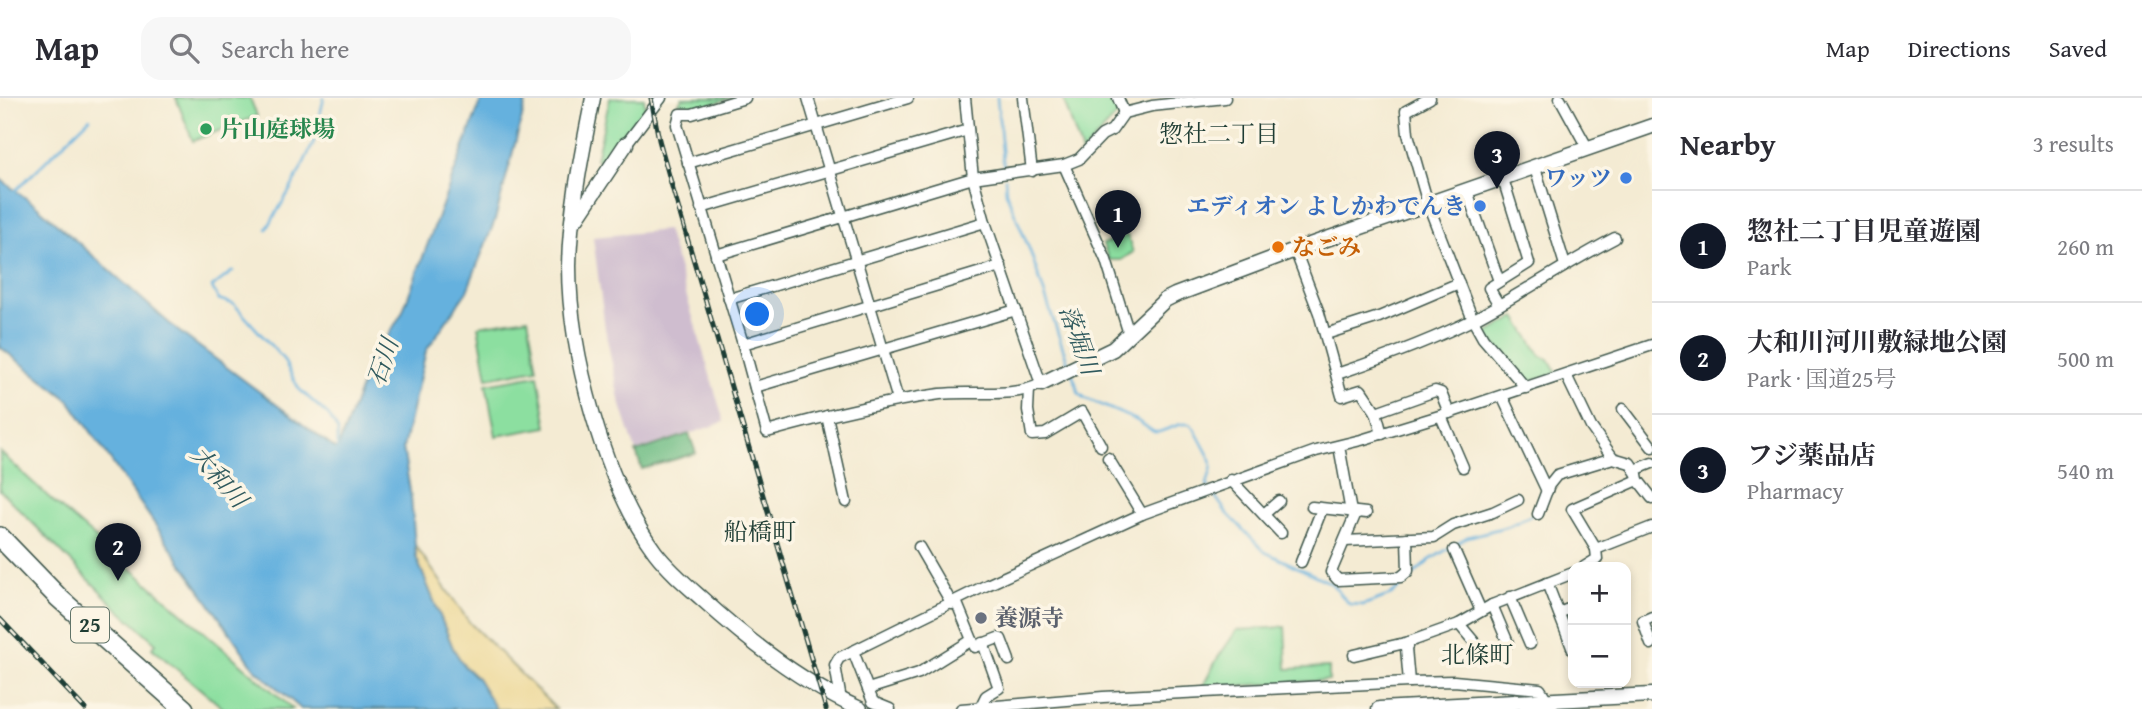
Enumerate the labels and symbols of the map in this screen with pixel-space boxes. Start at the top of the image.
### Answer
place label: 片山庭球場 [220,112,335,145]
district label: 惣社二丁目 [1159,116,1279,151]
marker: 片山庭球場 [198,121,214,137]
pin: 3 [1474,131,1520,189]
place label: ワッツ [1544,161,1612,194]
marker: ワッツ [1618,170,1634,186]
place label: エディオン よしかわでんき [1187,189,1466,222]
pin: 1 [1095,190,1141,248]
marker: エディオン よしかわでんき [1472,198,1488,214]
place label: なごみ [1292,230,1361,263]
marker: なごみ [1270,239,1286,255]
your location [740,297,774,331]
water label: 落堀川 [1051,300,1109,382]
water label: 石川 [358,331,408,390]
water label: 大和川 [183,438,258,518]
district label: 船橋町 [724,514,796,549]
pin: 2 [95,523,141,581]
place label: 養源寺 [995,601,1064,634]
road number: 25 [71,608,109,642]
marker: 養源寺 [973,610,989,626]
district label: 北條町 [1441,637,1513,672]

